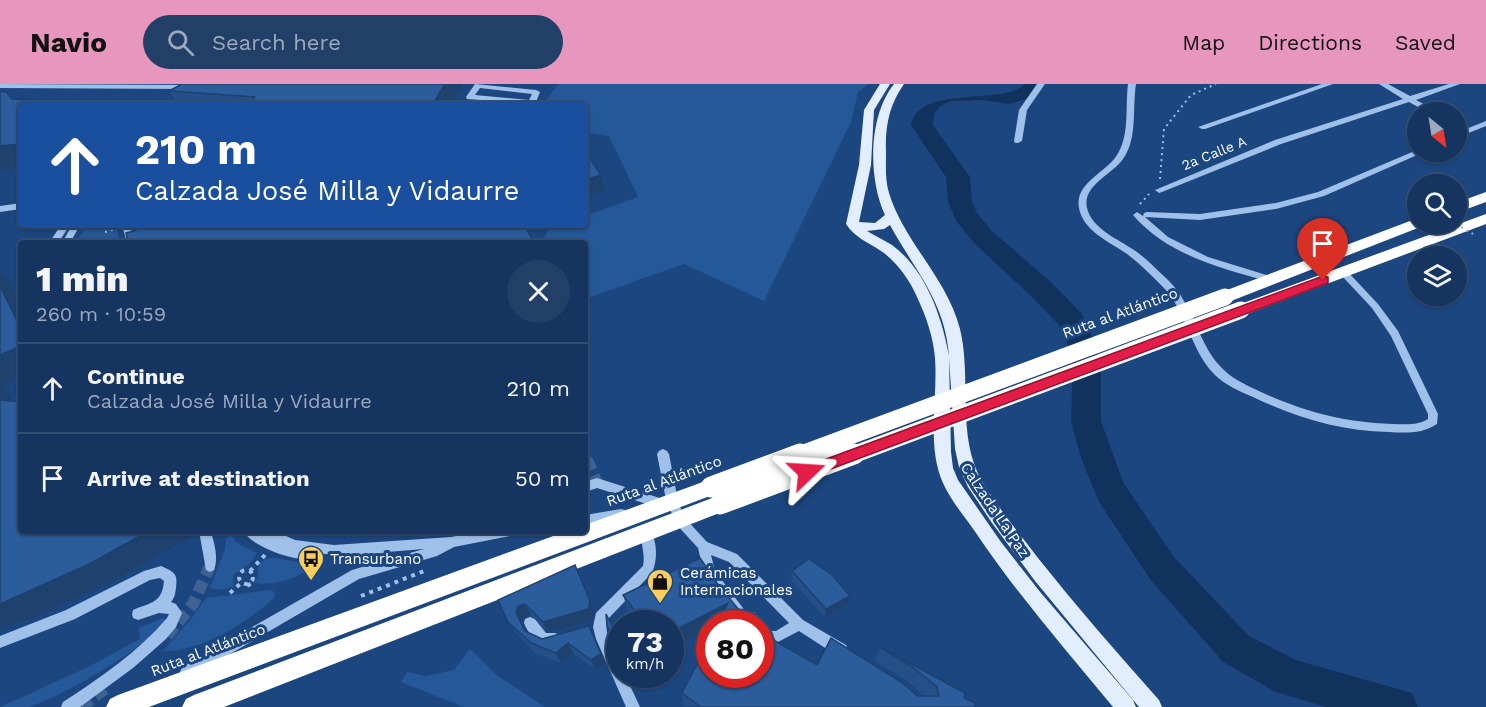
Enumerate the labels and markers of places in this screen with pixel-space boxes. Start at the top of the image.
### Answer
pin [1297,218,1348,280]
bus stop icon: Transurbano [296,544,326,582]
place label: Transurbano [330,550,421,568]
place label: Cerámicas Internacionales [680,564,793,599]
shop icon: Cerámicas Internacionales [645,567,675,605]

